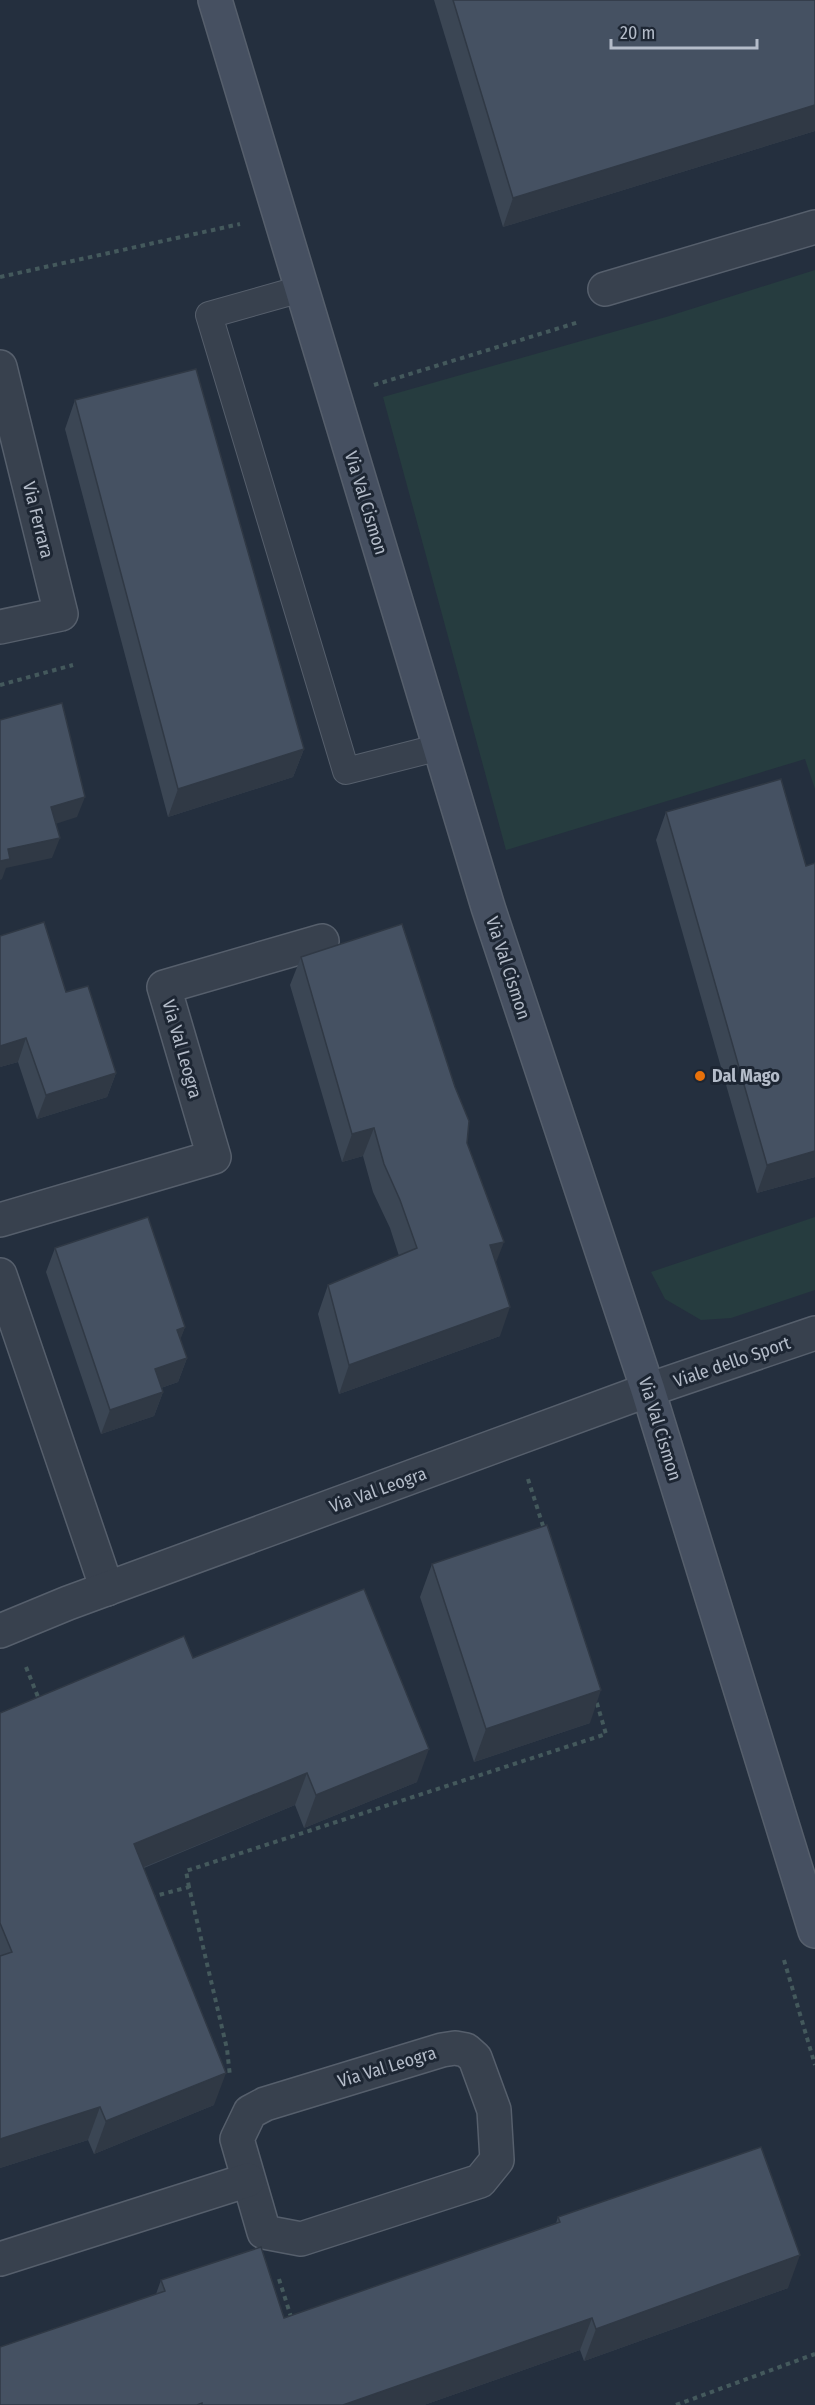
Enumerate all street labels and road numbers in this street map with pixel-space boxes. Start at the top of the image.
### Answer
street label: Via Val Cismon [340,449,392,557]
street label: Via Ferrara [18,479,58,561]
street label: Via Val Cismon [481,914,535,1022]
street label: Via Val Leogra [157,997,207,1101]
street label: Viale dello Sport [671,1332,793,1392]
street label: Via Val Cismon [634,1375,686,1483]
street label: Via Val Leogra [326,1462,430,1518]
street label: Via Val Leogra [335,2042,439,2092]

